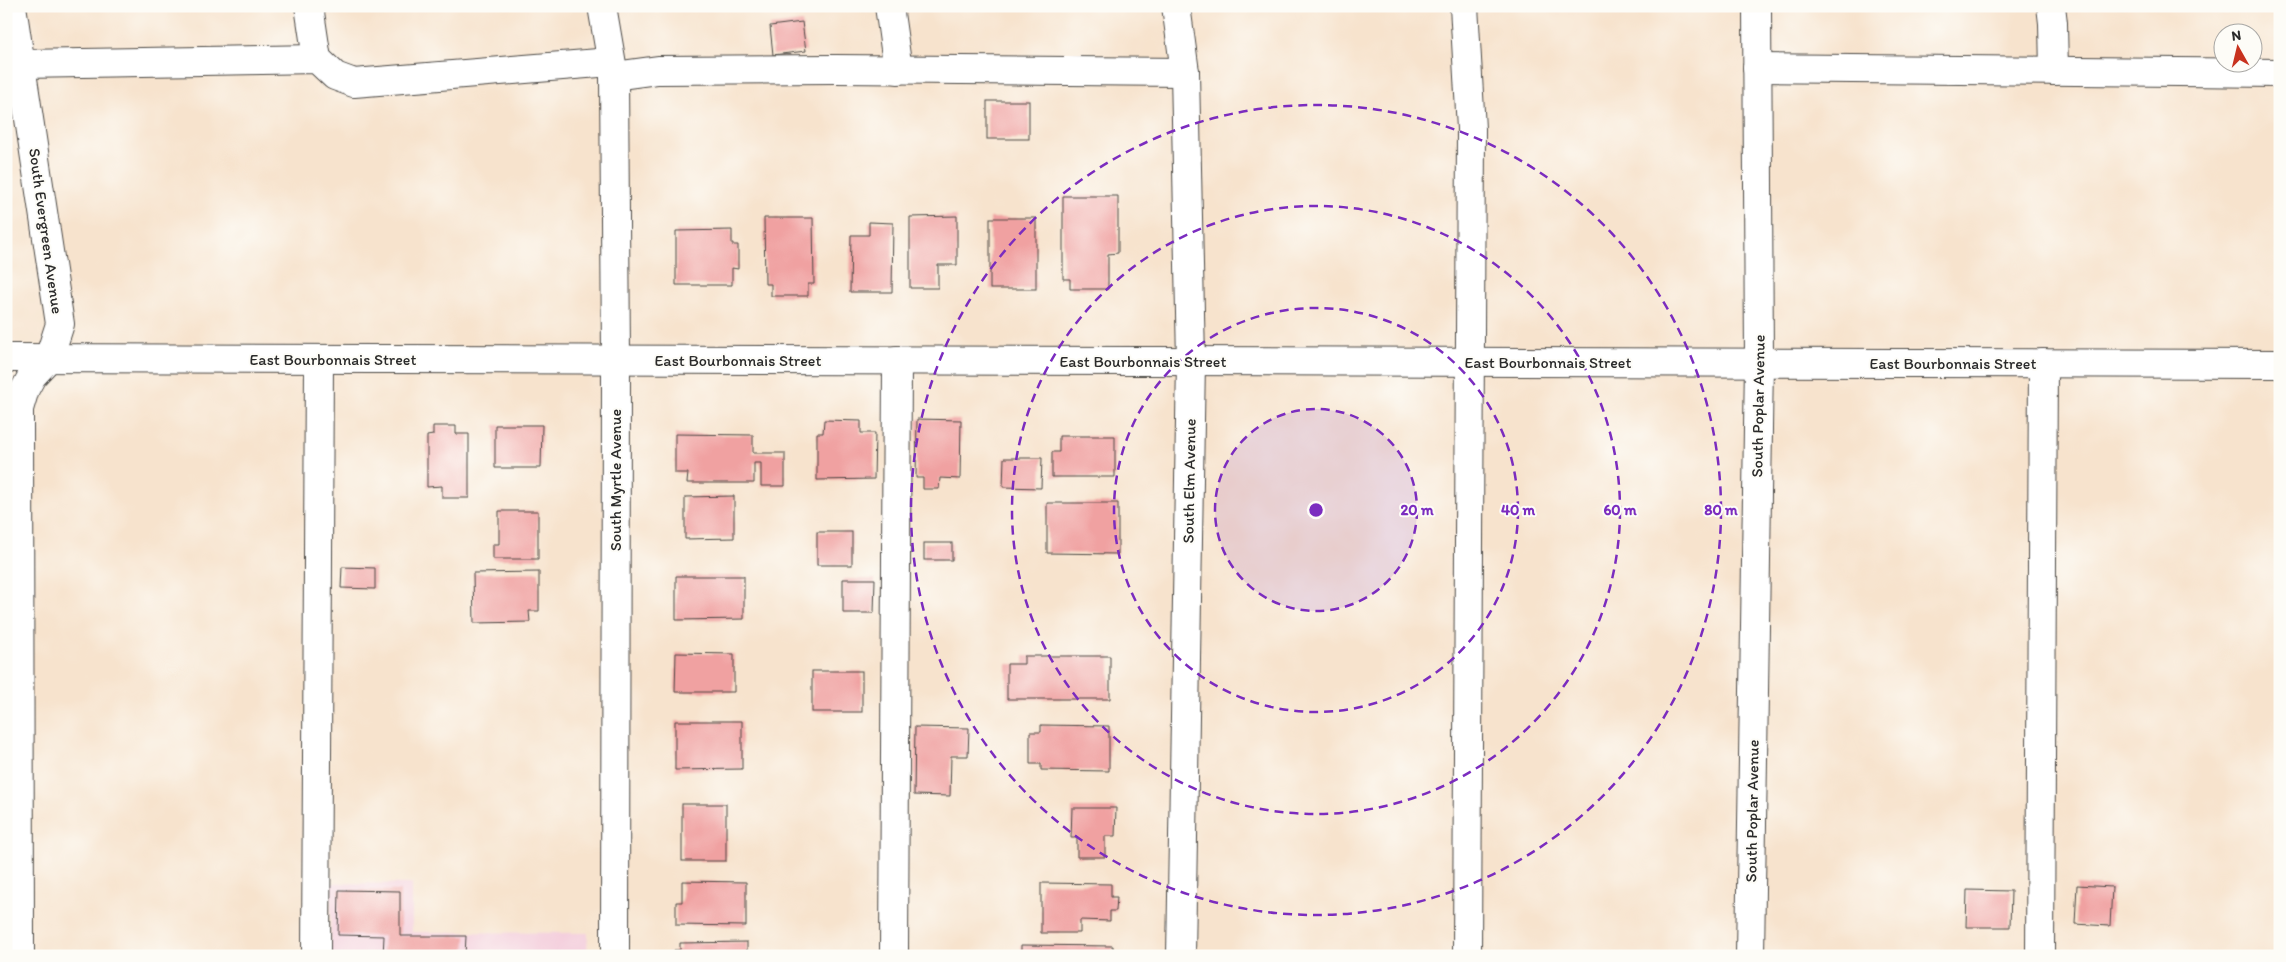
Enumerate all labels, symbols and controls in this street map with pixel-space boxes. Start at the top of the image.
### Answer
north arrow [2214,22,2264,72]
text: N [2230,27,2242,45]
street label: South Evergreen Avenue [25,147,67,315]
street label: South Poplar Avenue [1747,334,1769,478]
street label: East Bourbonnais Street [250,350,416,369]
street label: East Bourbonnais Street [655,351,821,370]
street label: East Bourbonnais Street [1060,352,1226,371]
street label: East Bourbonnais Street [1465,353,1631,372]
street label: East Bourbonnais Street [1870,354,2036,373]
street label: South Myrtle Avenue [606,409,625,551]
street label: South Elm Avenue [1178,418,1200,544]
centre of rings [1307,501,1325,519]
text: 20 m [1400,501,1434,519]
text: 40 m [1501,501,1536,519]
text: 60 m [1603,501,1637,519]
text: 80 m [1704,501,1738,519]
street label: South Poplar Avenue [1741,739,1763,883]

